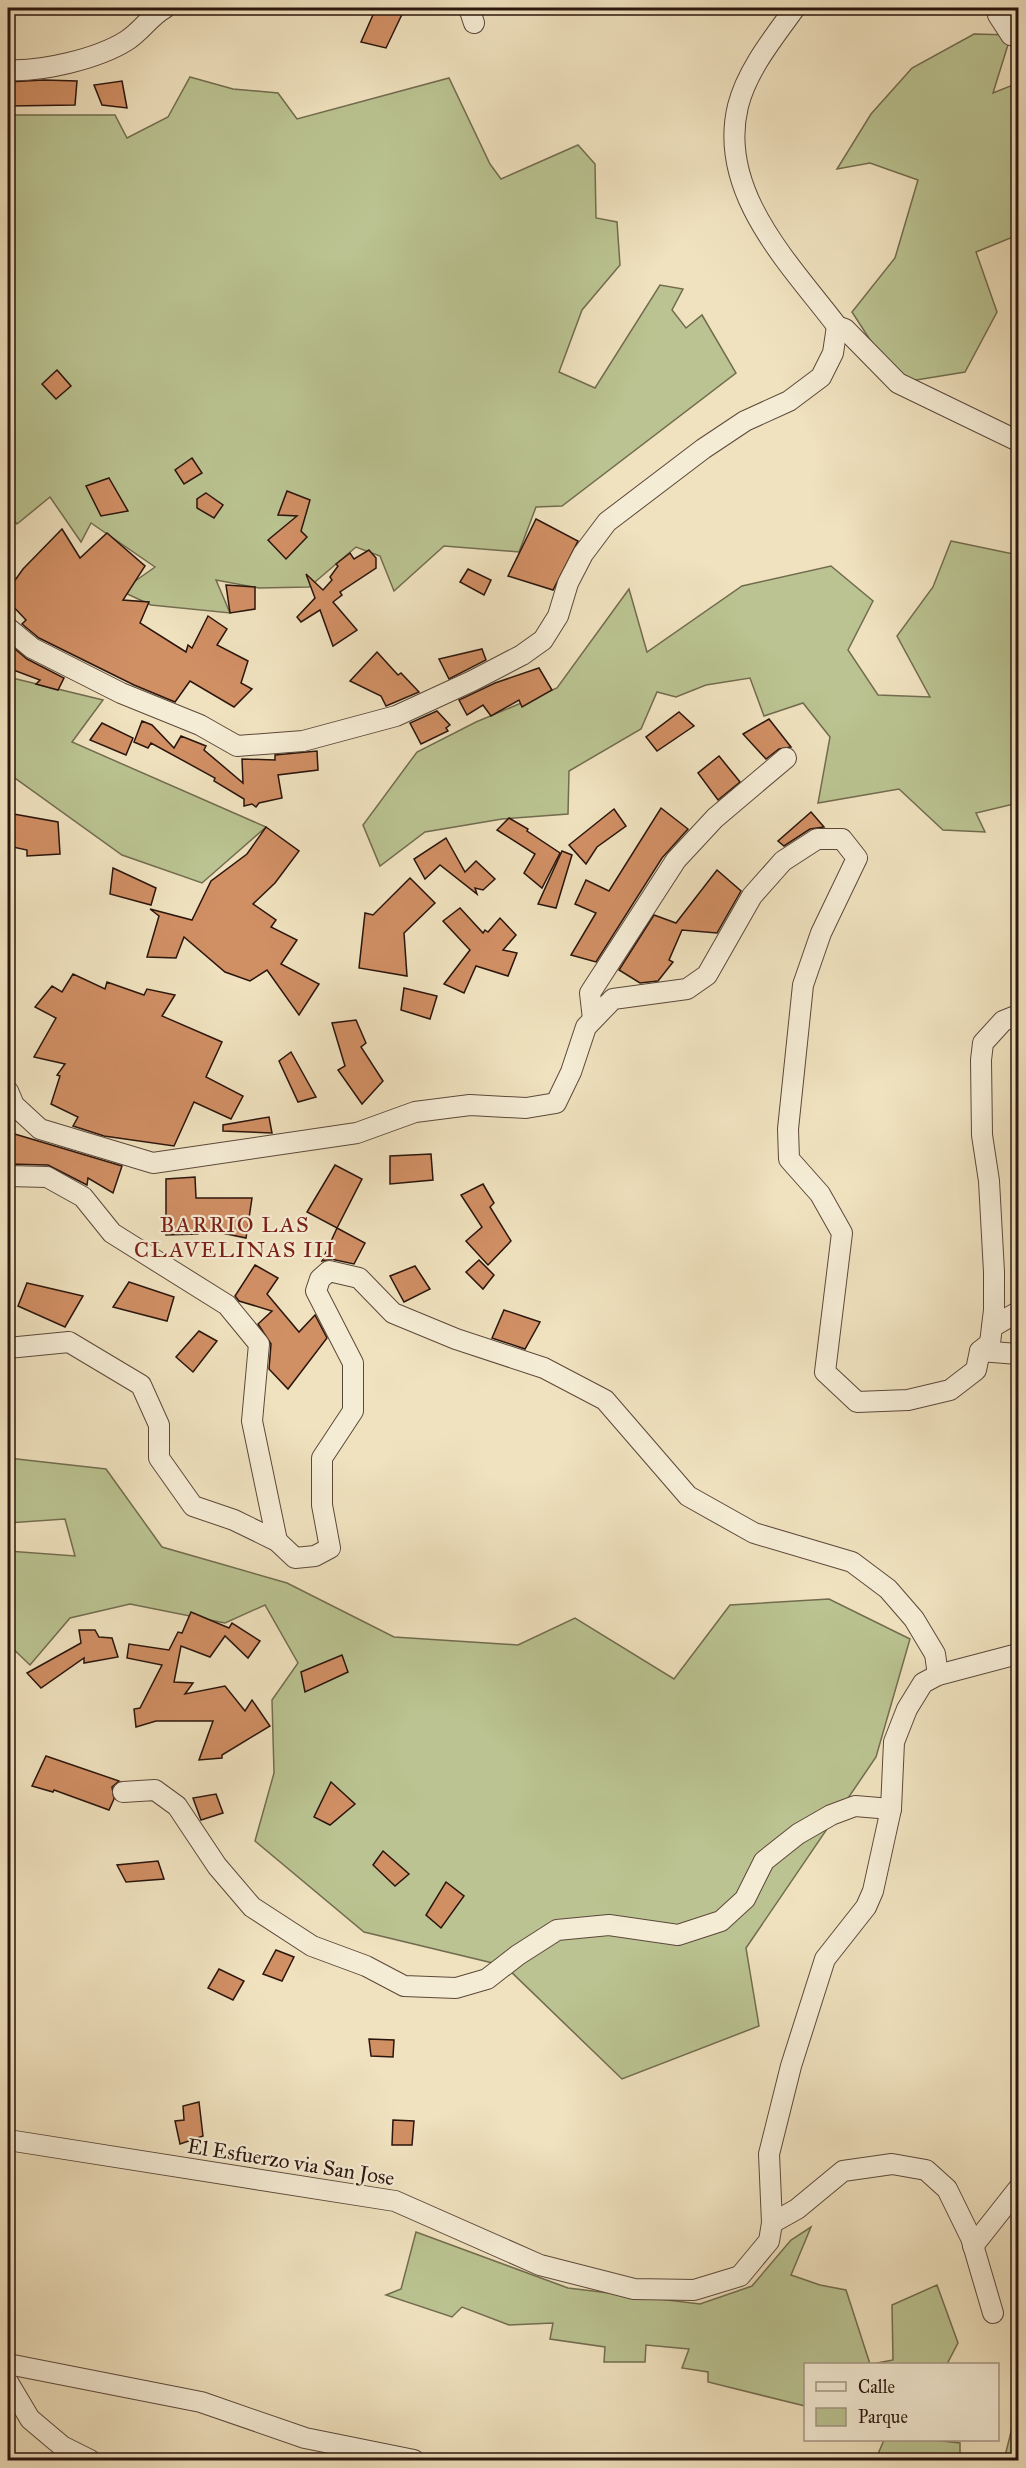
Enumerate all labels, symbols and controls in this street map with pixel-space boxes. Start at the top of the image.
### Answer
district label: BARRIO LAS CLAVELINAS III [134,1211,336,1263]
street label: El Esfuerzo via San Jose [186,2133,397,2191]
legend [804,2363,999,2441]
text: Calle [858,2376,895,2398]
text: Parque [858,2406,908,2429]

